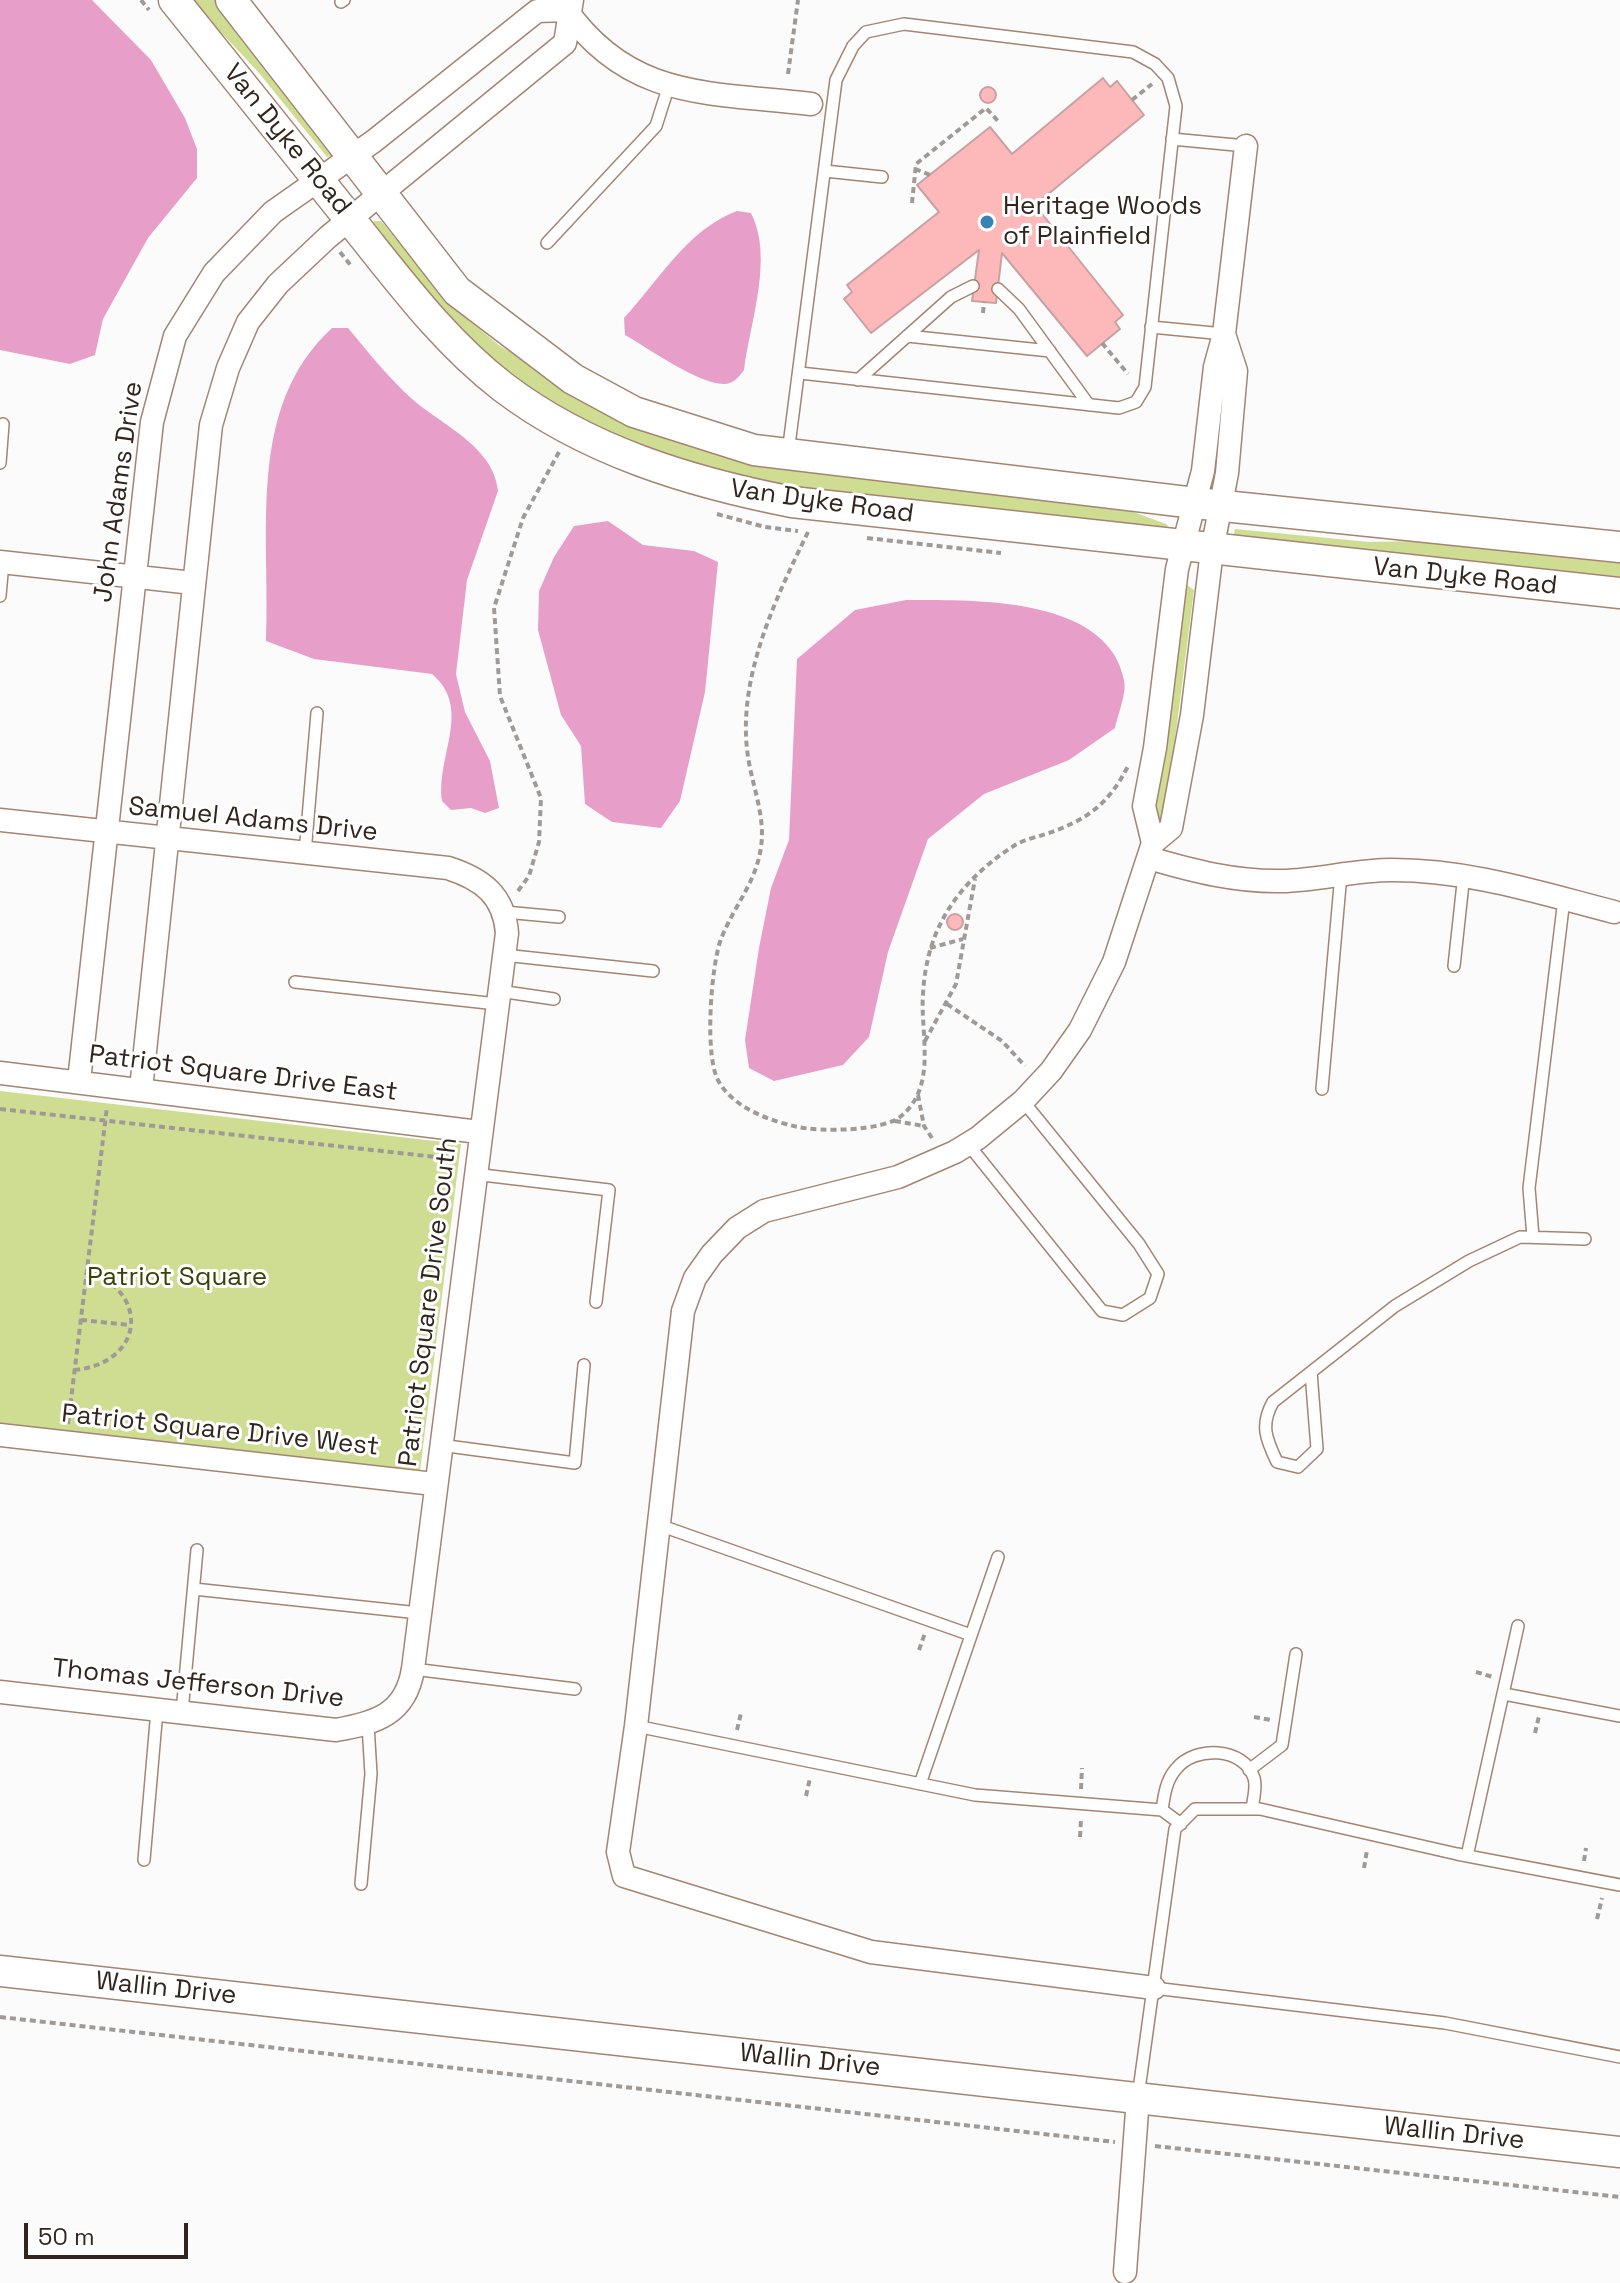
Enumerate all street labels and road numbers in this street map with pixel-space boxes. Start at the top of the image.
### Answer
street label: Van Dyke Road [217,58,357,222]
street label: John Adams Drive [88,380,150,604]
street label: Van Dyke Road [728,474,916,530]
street label: Van Dyke Road [1371,552,1559,602]
street label: Samuel Adams Drive [127,791,379,849]
street label: Patriot Square Drive East [87,1040,399,1108]
street label: Patriot Square Drive South [393,1136,465,1468]
street label: Patriot Square Drive West [60,1399,380,1463]
street label: Thomas Jefferson Drive [50,1653,346,1715]
street label: Wallin Drive [94,1966,238,2012]
street label: Wallin Drive [738,2038,882,2084]
street label: Wallin Drive [1382,2111,1526,2157]

